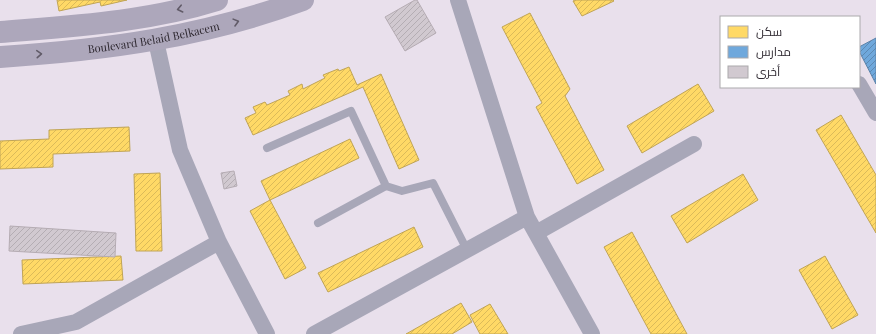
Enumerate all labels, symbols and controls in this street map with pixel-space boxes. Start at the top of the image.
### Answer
one-way arrow [176,5,183,13]
legend [720,16,860,88]
street label: Boulevard Belaid Belkacem [87,18,221,56]
one-way arrow [232,18,239,27]
text: سكن [756,23,782,39]
text: مدارس [756,43,791,59]
one-way arrow [36,50,42,59]
text: أخرى [756,63,780,79]

